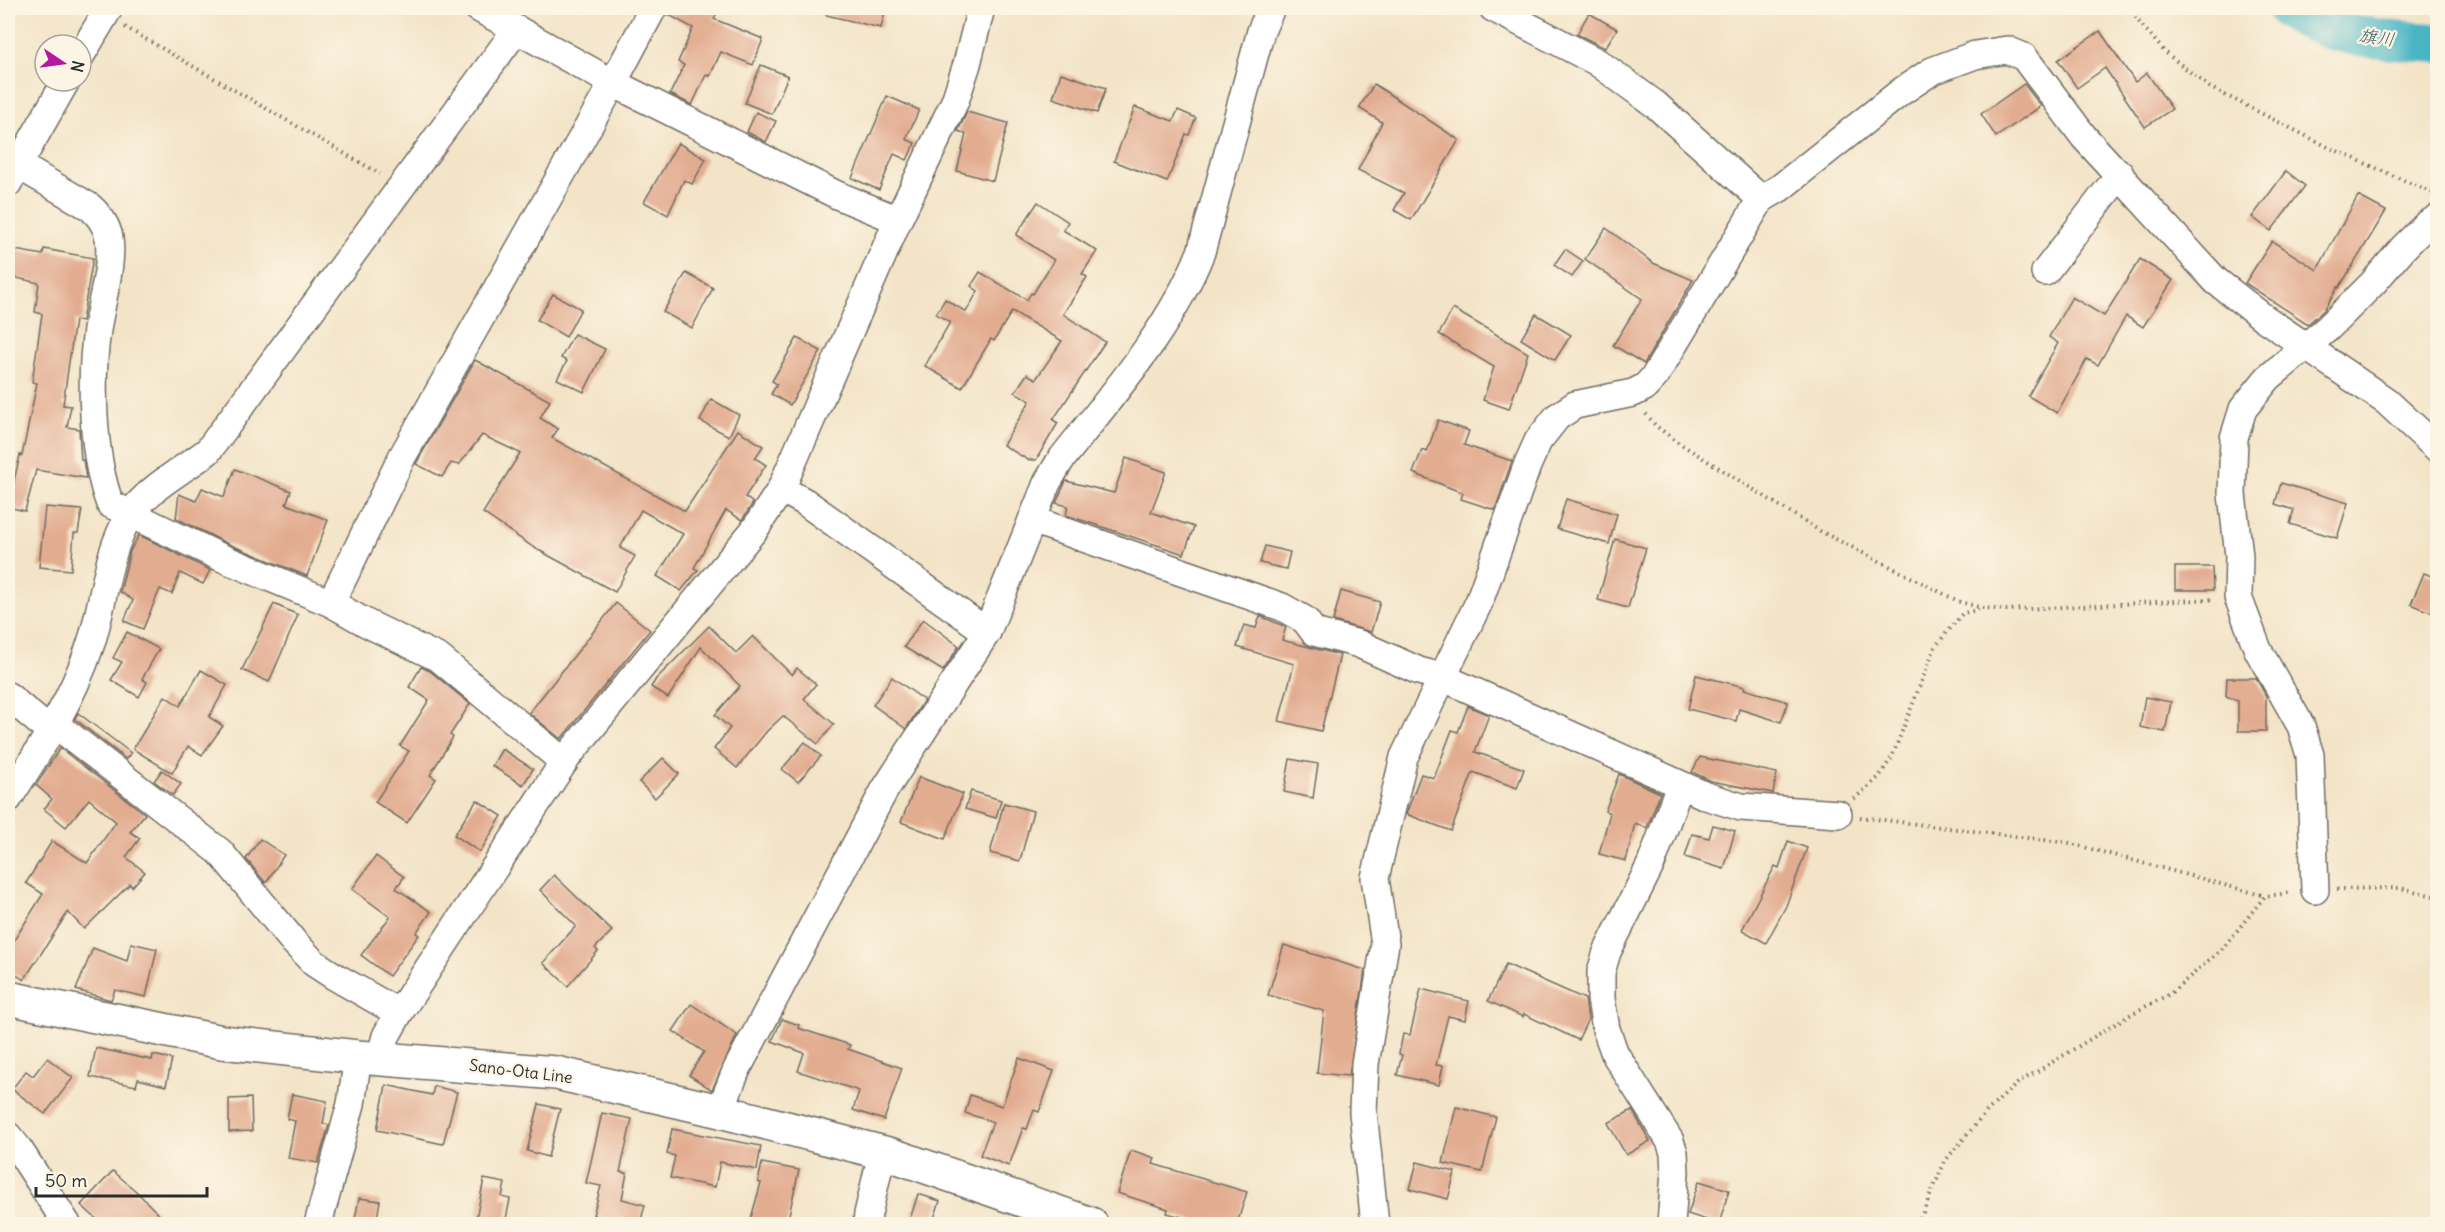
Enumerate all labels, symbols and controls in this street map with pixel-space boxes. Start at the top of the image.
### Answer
water label: 旗川 [2358,23,2396,51]
north arrow [33,33,93,93]
text: N [67,59,89,74]
street label: Sano-Ota Line [468,1055,574,1087]
scale bar [36,1160,207,1198]
text: 50 m [45,1169,87,1192]

